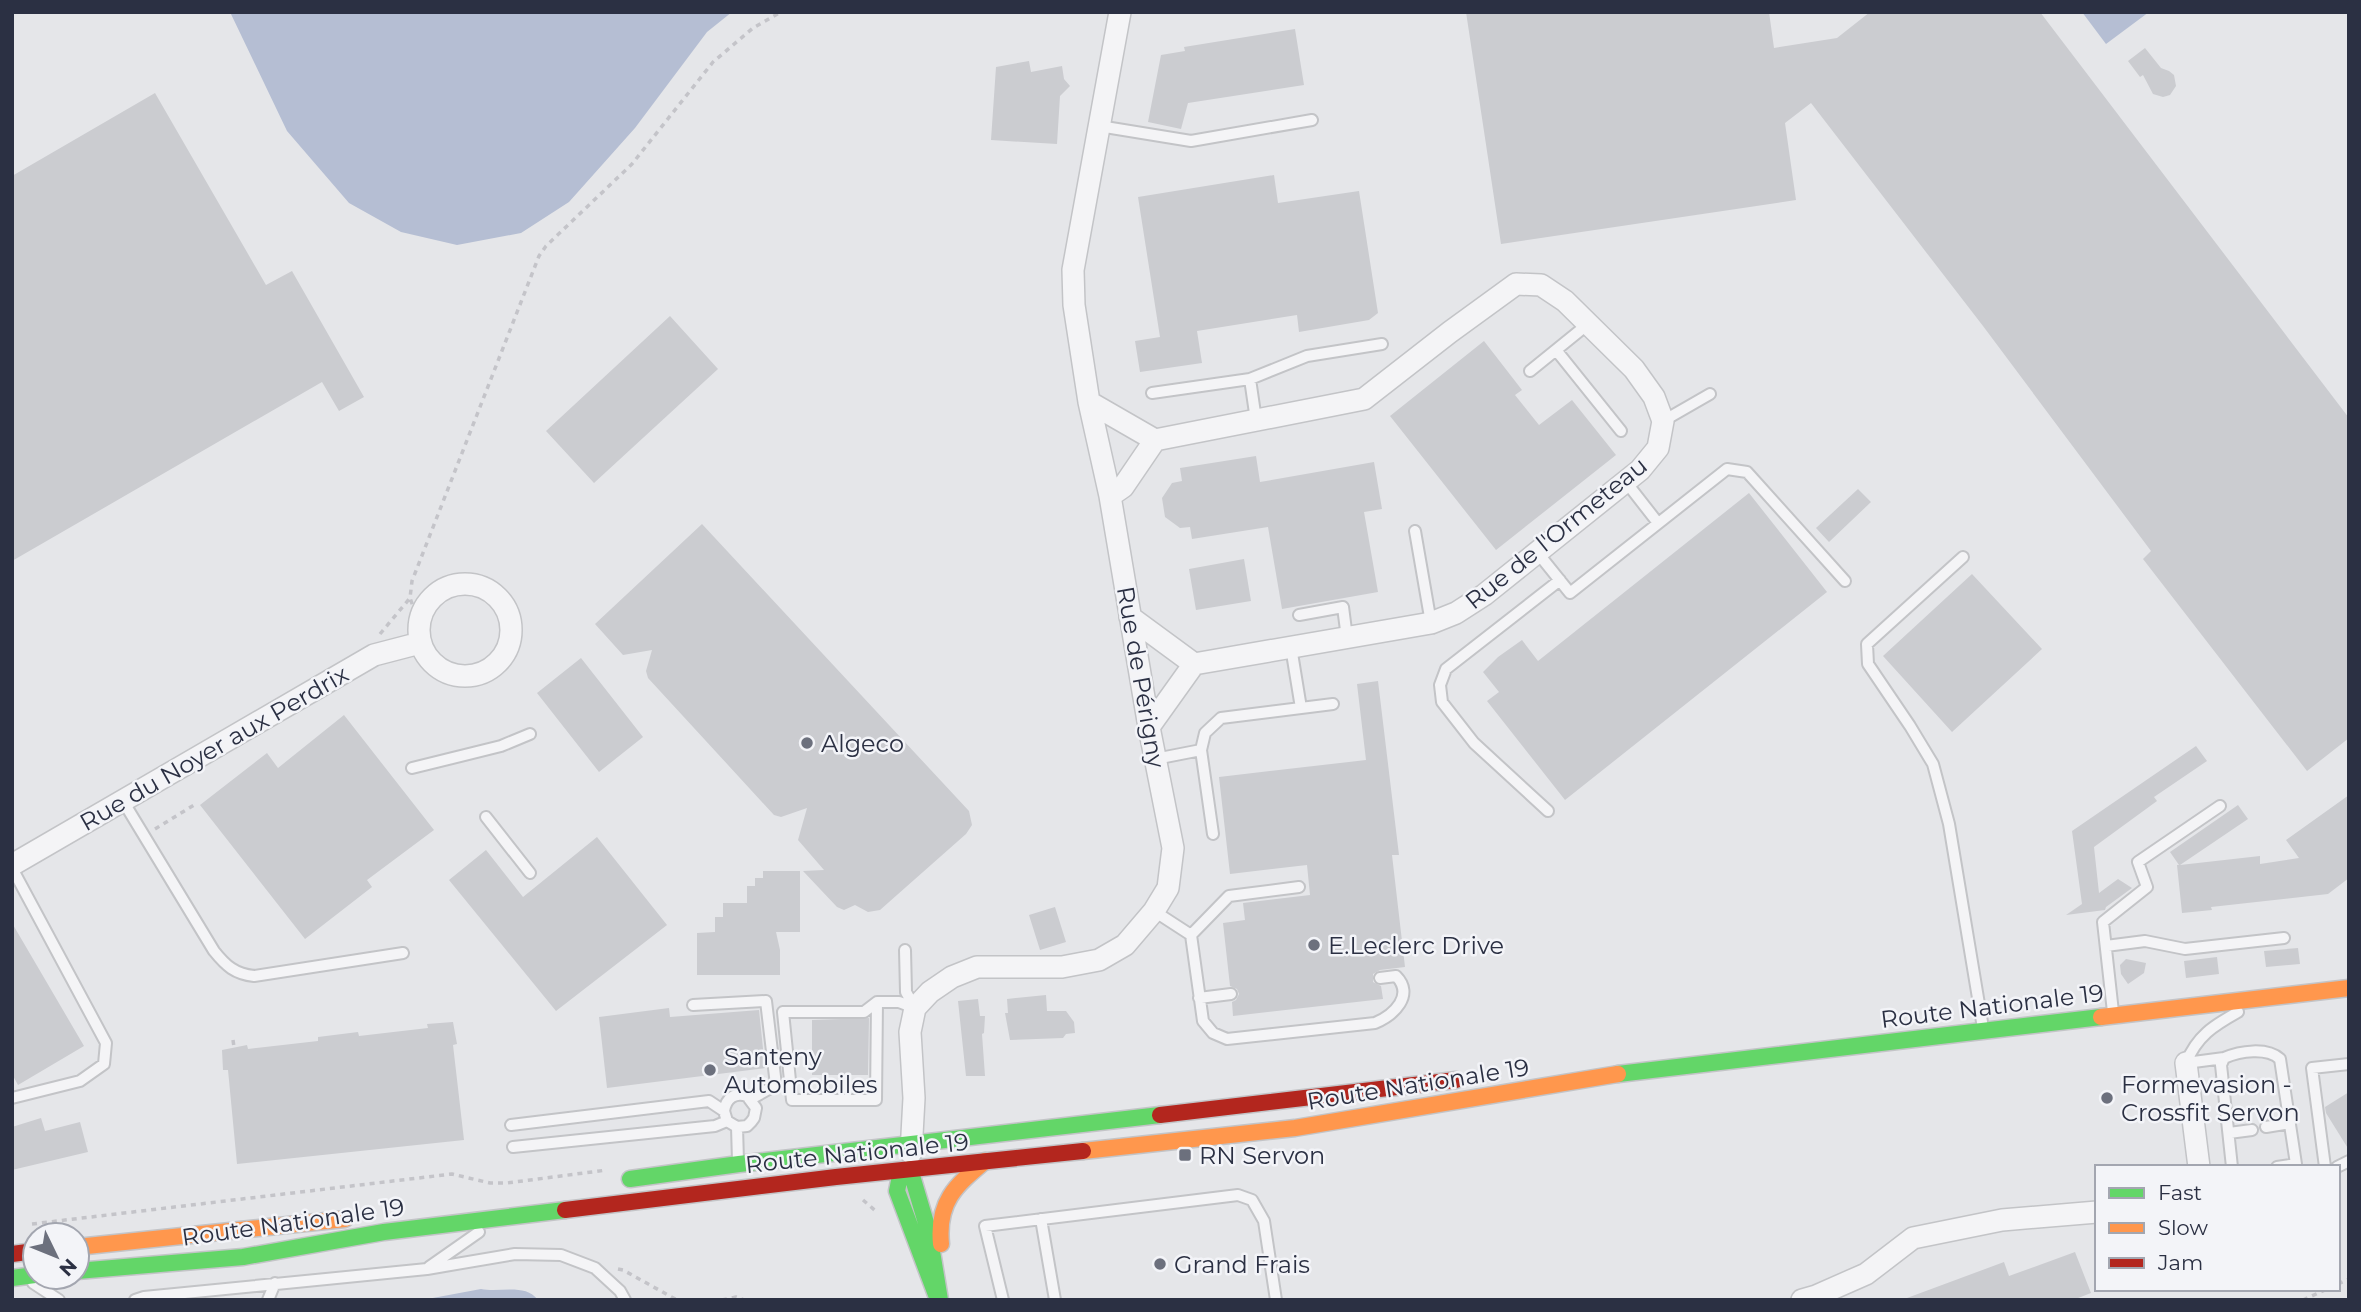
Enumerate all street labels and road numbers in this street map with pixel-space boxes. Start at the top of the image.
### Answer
street label: Rue de l'Ormeteau [1459,451,1653,615]
street label: Rue de Périgny [1111,584,1171,770]
street label: Rue du Noyer aux Perdrix [75,659,354,837]
street label: Route Nationale 19 [1879,978,2105,1034]
street label: Route Nationale 19 [1305,1052,1531,1116]
street label: Route Nationale 19 [744,1127,970,1179]
street label: Route Nationale 19 [180,1192,406,1252]

